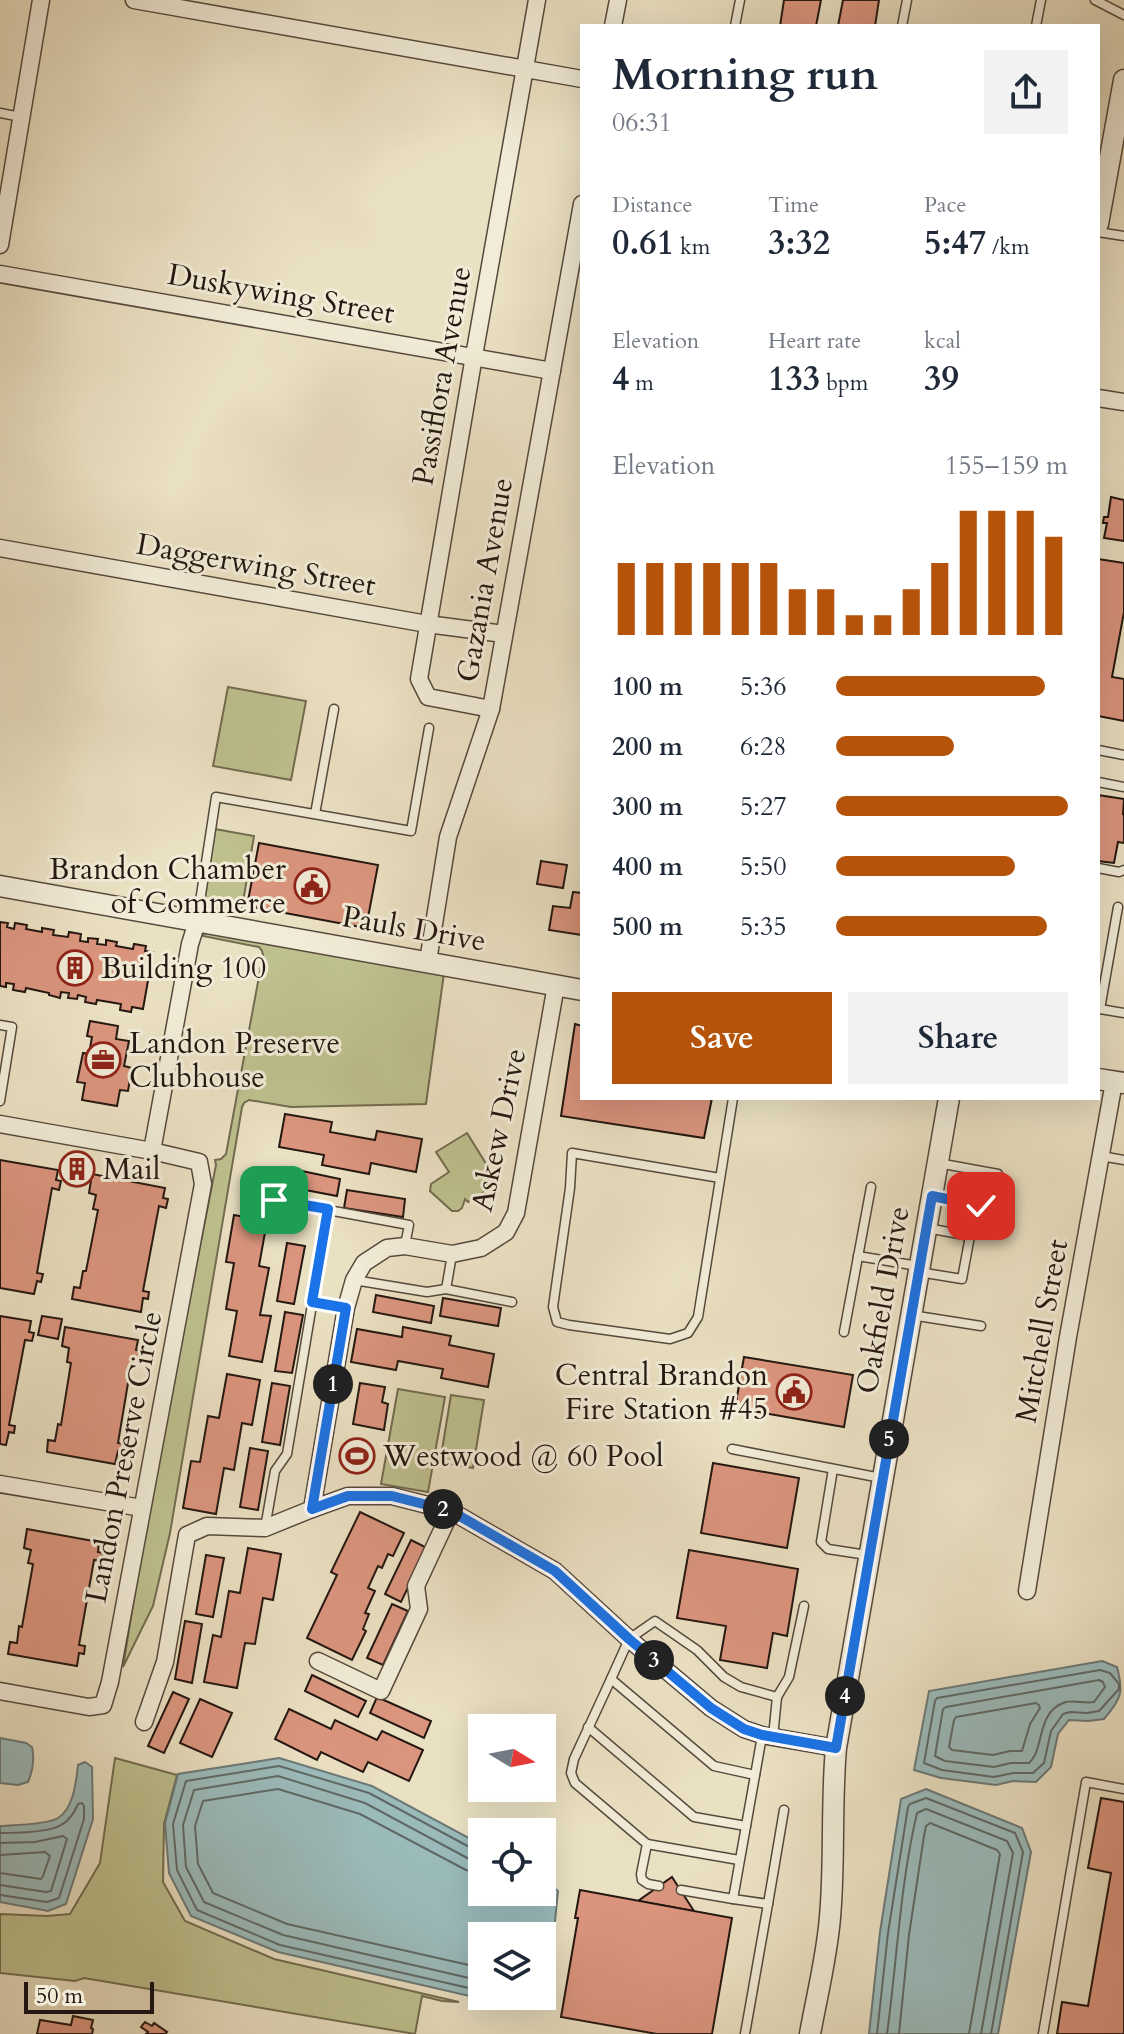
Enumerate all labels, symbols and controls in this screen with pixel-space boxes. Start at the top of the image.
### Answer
text: Morning run [612,45,878,105]
button: share [984,50,1068,134]
text: 06:31 [612,105,672,140]
text: Distance [612,190,692,220]
text: Time [768,190,819,220]
text: Pace [924,190,967,220]
text: 0.61 [612,220,674,266]
text: 3:32 [768,220,830,266]
text: 5:47 [924,220,986,266]
text: km [674,232,710,262]
text: /km [986,232,1030,262]
street label: Duskywing Street [164,254,398,334]
street label: Passiflora Avenue [403,263,481,489]
text: Elevation [612,326,699,356]
text: Heart rate [768,326,861,356]
text: kcal [924,326,961,356]
text: 4 [612,356,629,402]
text: 133 [768,356,820,402]
text: 39 [924,356,959,402]
text: m [629,368,654,398]
text: bpm [820,368,868,398]
text: Elevation [612,448,715,483]
text: 155–159 m [945,448,1068,483]
street label: Gazania Avenue [447,475,523,685]
street label: Daggerwing Street [133,524,379,606]
text: 100 m [612,669,683,704]
text: 5:36 [740,669,787,704]
text: 200 m [612,729,683,764]
text: 6:28 [740,729,787,764]
text: 300 m [612,789,683,824]
text: 5:27 [740,789,787,824]
place label: Brandon Chamber of Commerce [49,849,286,924]
text: 400 m [612,849,683,884]
text: 5:50 [740,849,787,884]
public building icon: Brandon Chamber of Commerce [293,867,331,905]
street label: Pauls Drive [339,896,489,962]
text: 500 m [612,909,683,944]
text: 5:35 [740,909,787,944]
place label: Building 100 [101,948,266,989]
building icon: Building 100 [56,949,94,987]
button: Save [612,992,832,1084]
button: Share [848,992,1068,1084]
place label: Landon Preserve Clubhouse [129,1023,340,1098]
office icon: Landon Preserve Clubhouse [84,1041,122,1079]
street label: Askew Drive [462,1045,536,1215]
place label: Mail [103,1149,161,1190]
building icon: Mail [58,1150,96,1188]
pin [240,1166,308,1234]
pin [947,1172,1015,1240]
icon: arrive [252,1178,296,1222]
icon: check [959,1184,1003,1228]
street label: Oakfield Drive [846,1203,920,1397]
street label: Mitchell Street [1006,1236,1078,1426]
street label: Landon Preserve Circle [76,1308,172,1606]
place label: Central Brandon Fire Station #45 [555,1355,768,1430]
pin: 1 [313,1364,353,1404]
text: 1 [327,1369,339,1399]
public building icon: Central Brandon Fire Station #45 [775,1373,813,1411]
pin: 5 [869,1419,909,1459]
text: 5 [883,1424,895,1454]
place label: Westwood @ 60 Pool [382,1436,664,1477]
sports icon: Westwood @ 60 Pool [338,1437,376,1475]
pin: 2 [423,1489,463,1529]
text: 2 [437,1494,449,1524]
pin: 3 [634,1640,674,1680]
text: 3 [648,1645,660,1675]
pin: 4 [825,1676,865,1716]
text: 4 [839,1681,851,1711]
north arrow [468,1714,556,1802]
map controls [468,1714,556,2010]
button: locate [468,1818,556,1906]
button: layers [468,1922,556,2010]
scale bar [24,1978,154,2014]
text: 50 m [36,1981,83,2011]

